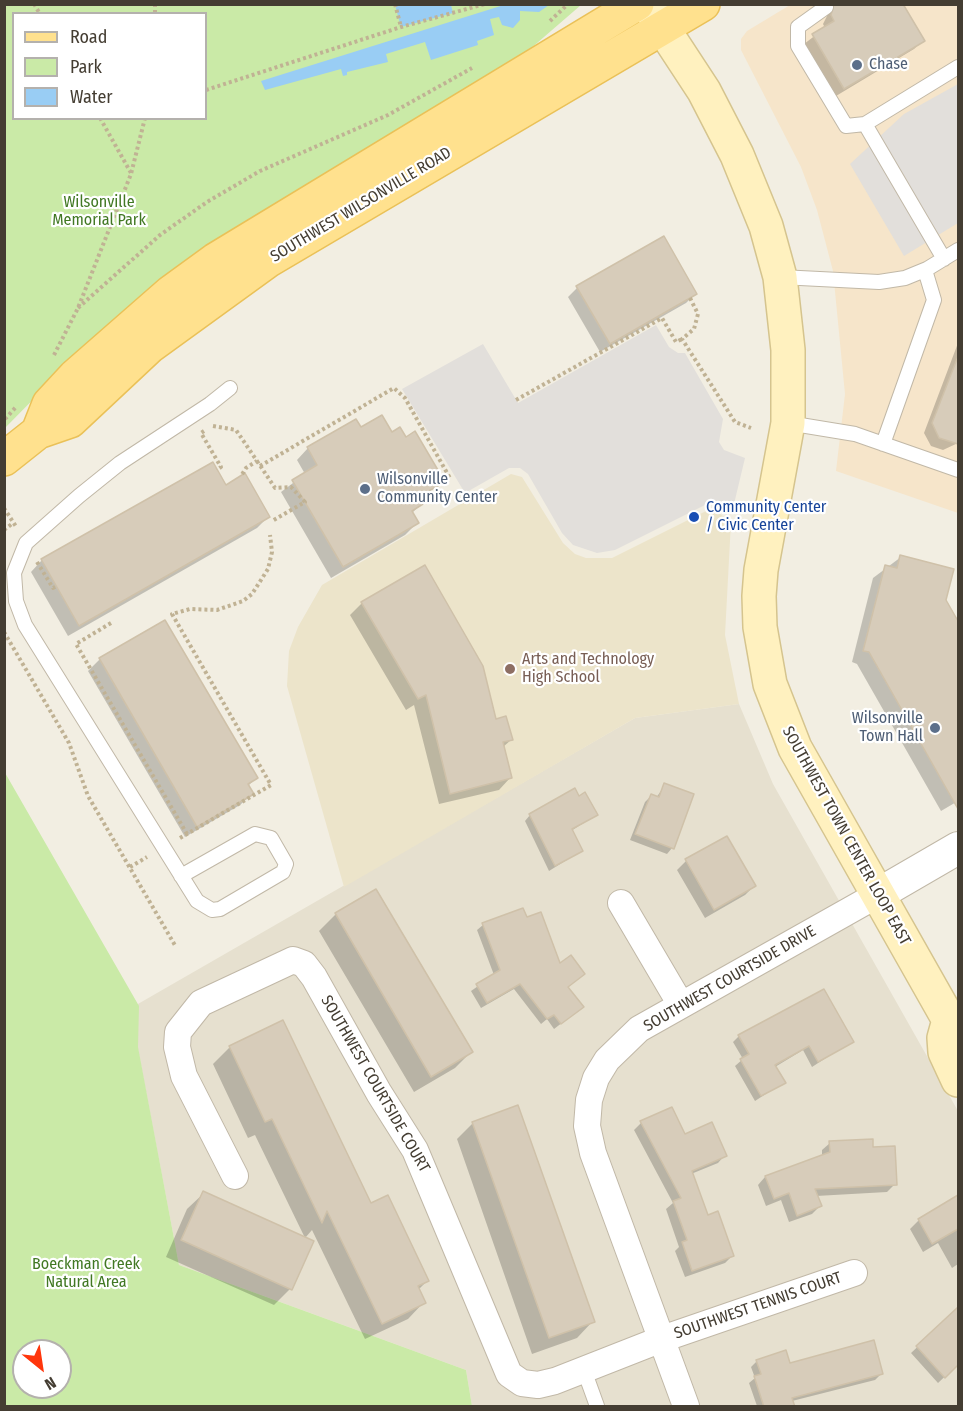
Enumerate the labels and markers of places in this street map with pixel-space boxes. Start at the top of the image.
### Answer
place label: Chase [869,55,908,75]
marker: Chase [850,58,864,72]
place label: Wilsonville Community Center [377,470,497,508]
marker: Wilsonville Community Center [358,482,372,496]
place label: Community Center / Civic Center [706,498,826,536]
marker: Community Center / Civic Center [687,510,701,524]
place label: Arts and Technology High School [522,650,654,688]
marker: Arts and Technology High School [503,662,517,676]
place label: Wilsonville Town Hall [852,709,923,747]
marker: Wilsonville Town Hall [928,721,942,735]

